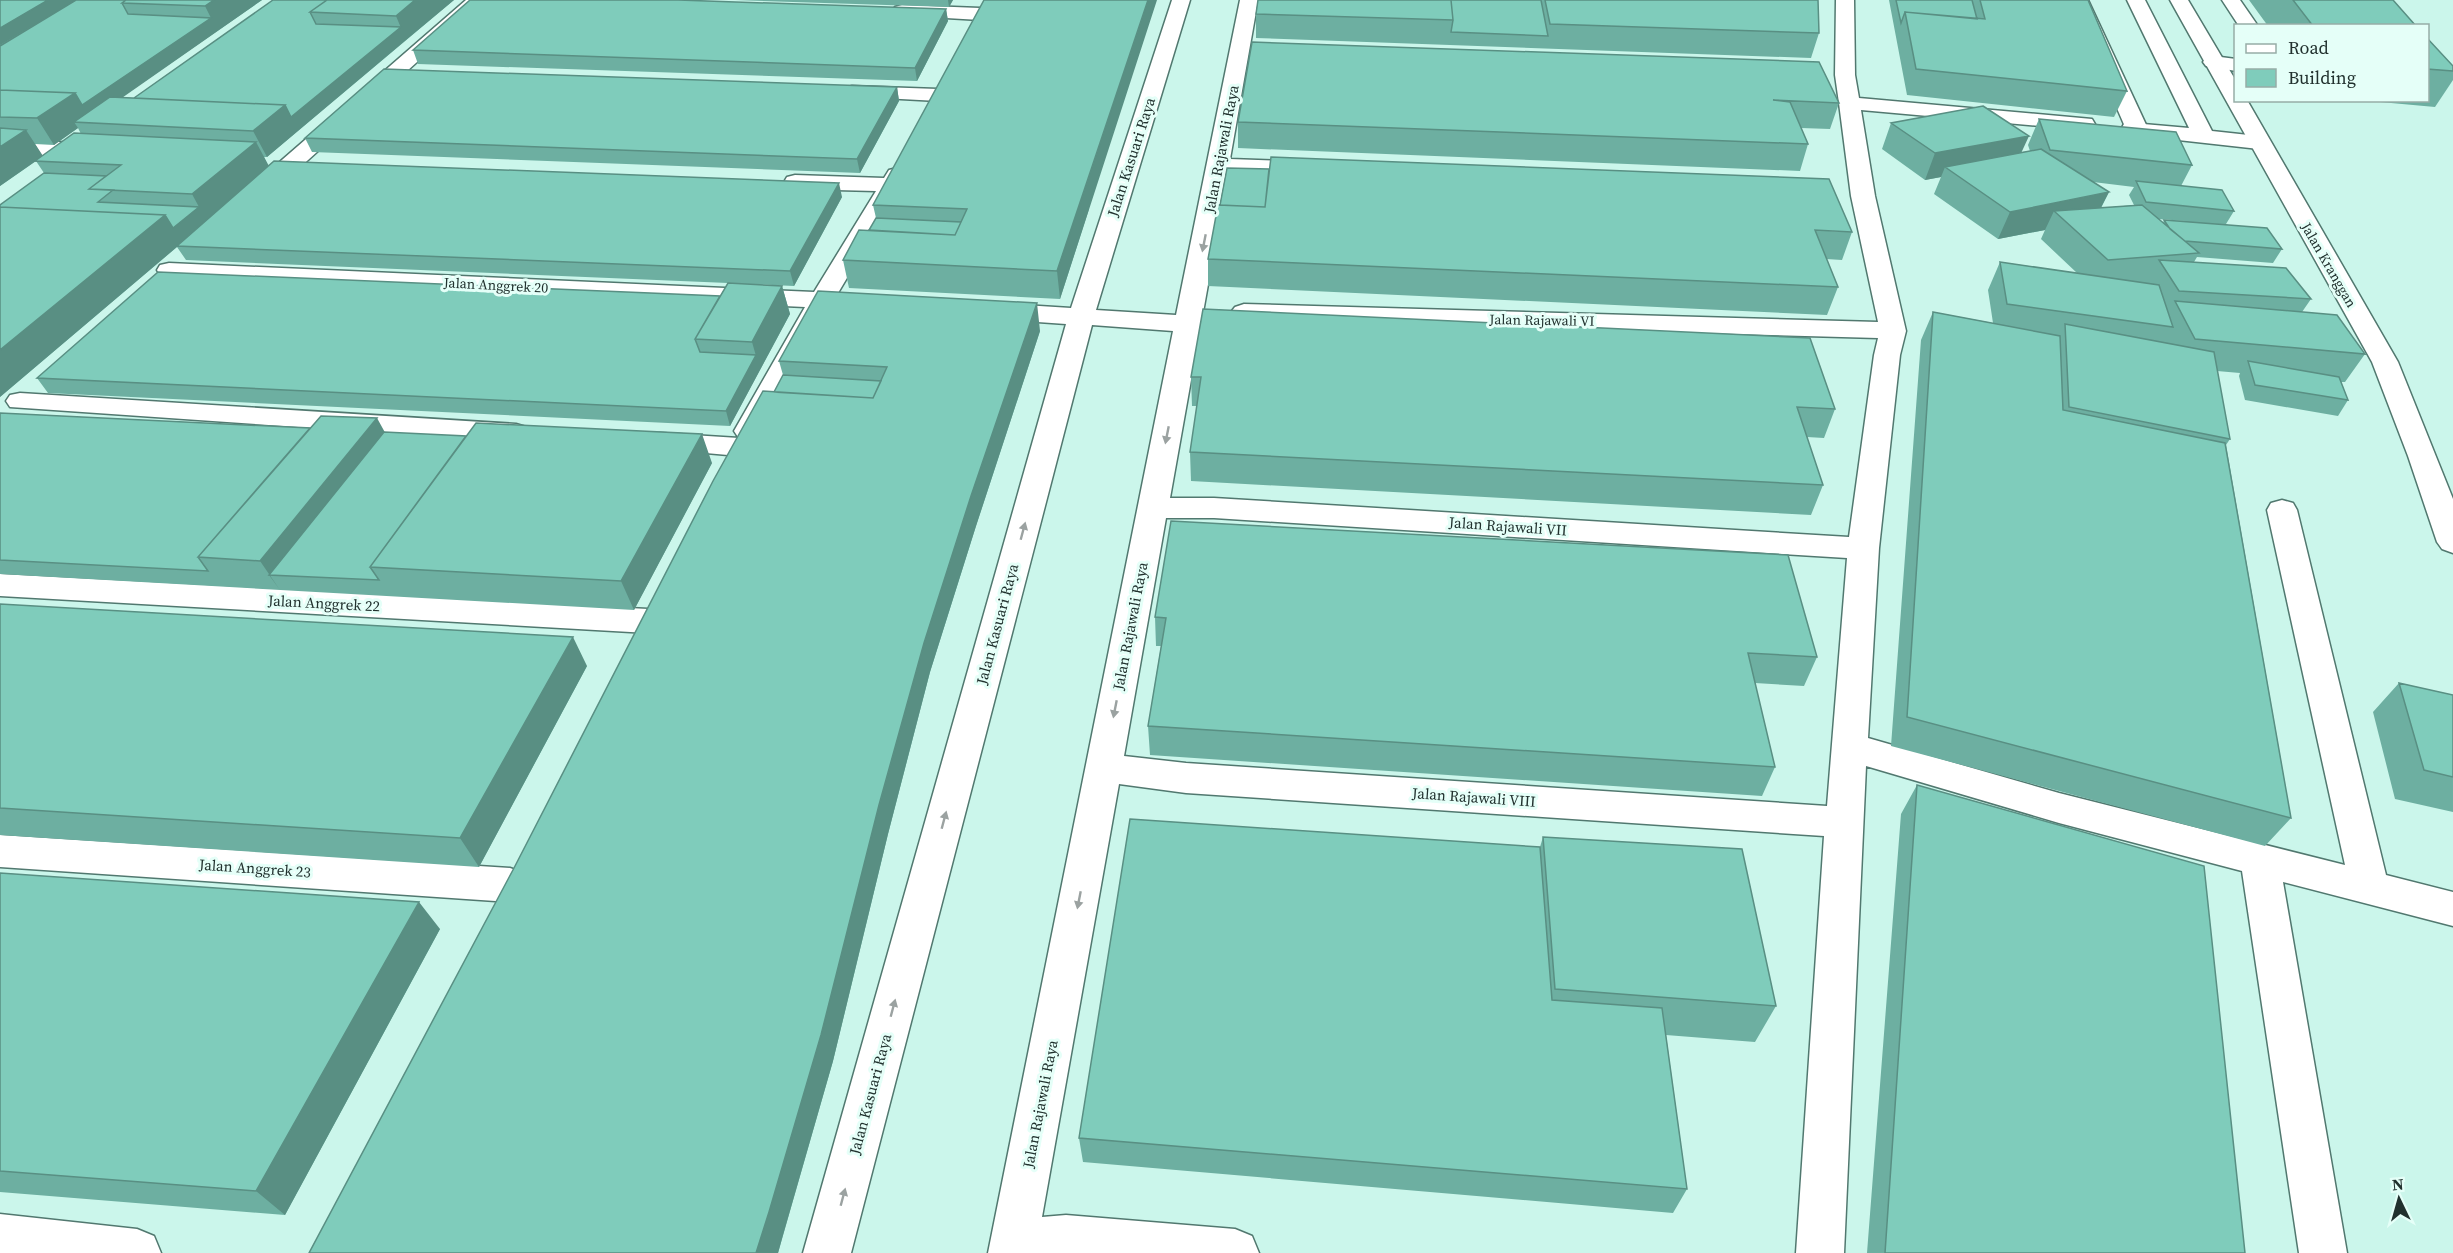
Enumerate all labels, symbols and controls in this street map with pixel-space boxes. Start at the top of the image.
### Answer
legend [2234,24,2429,102]
text: Road [2288,35,2329,60]
text: Building [2288,65,2356,90]
street label: Jalan Rajawali Raya [1198,83,1244,216]
street label: Jalan Kasuari Raya [1102,94,1160,220]
street label: Jalan Kranggan [2296,218,2362,312]
one-way arrow [1199,234,1208,253]
street label: Jalan Anggrek 20 [442,272,549,298]
street label: Jalan Rajawali VI [1488,309,1595,331]
one-way arrow [1162,425,1171,444]
street label: Jalan Rajawali VII [1447,511,1568,541]
one-way arrow [1019,521,1028,539]
street label: Jalan Rajawali Raya [1107,560,1153,693]
street label: Jalan Kasuari Raya [971,561,1023,688]
street label: Jalan Anggrek 22 [266,590,381,616]
one-way arrow [1110,700,1119,719]
street label: Jalan Rajawali VIII [1410,782,1537,812]
one-way arrow [940,811,950,829]
street label: Jalan Anggrek 23 [197,854,312,882]
one-way arrow [1074,891,1083,910]
one-way arrow [889,999,899,1017]
street label: Jalan Kasuari Raya [844,1031,896,1158]
street label: Jalan Rajawali Raya [1017,1038,1063,1171]
north arrow [2369,1169,2429,1229]
text: N [2391,1173,2405,1196]
one-way arrow [838,1187,848,1206]

